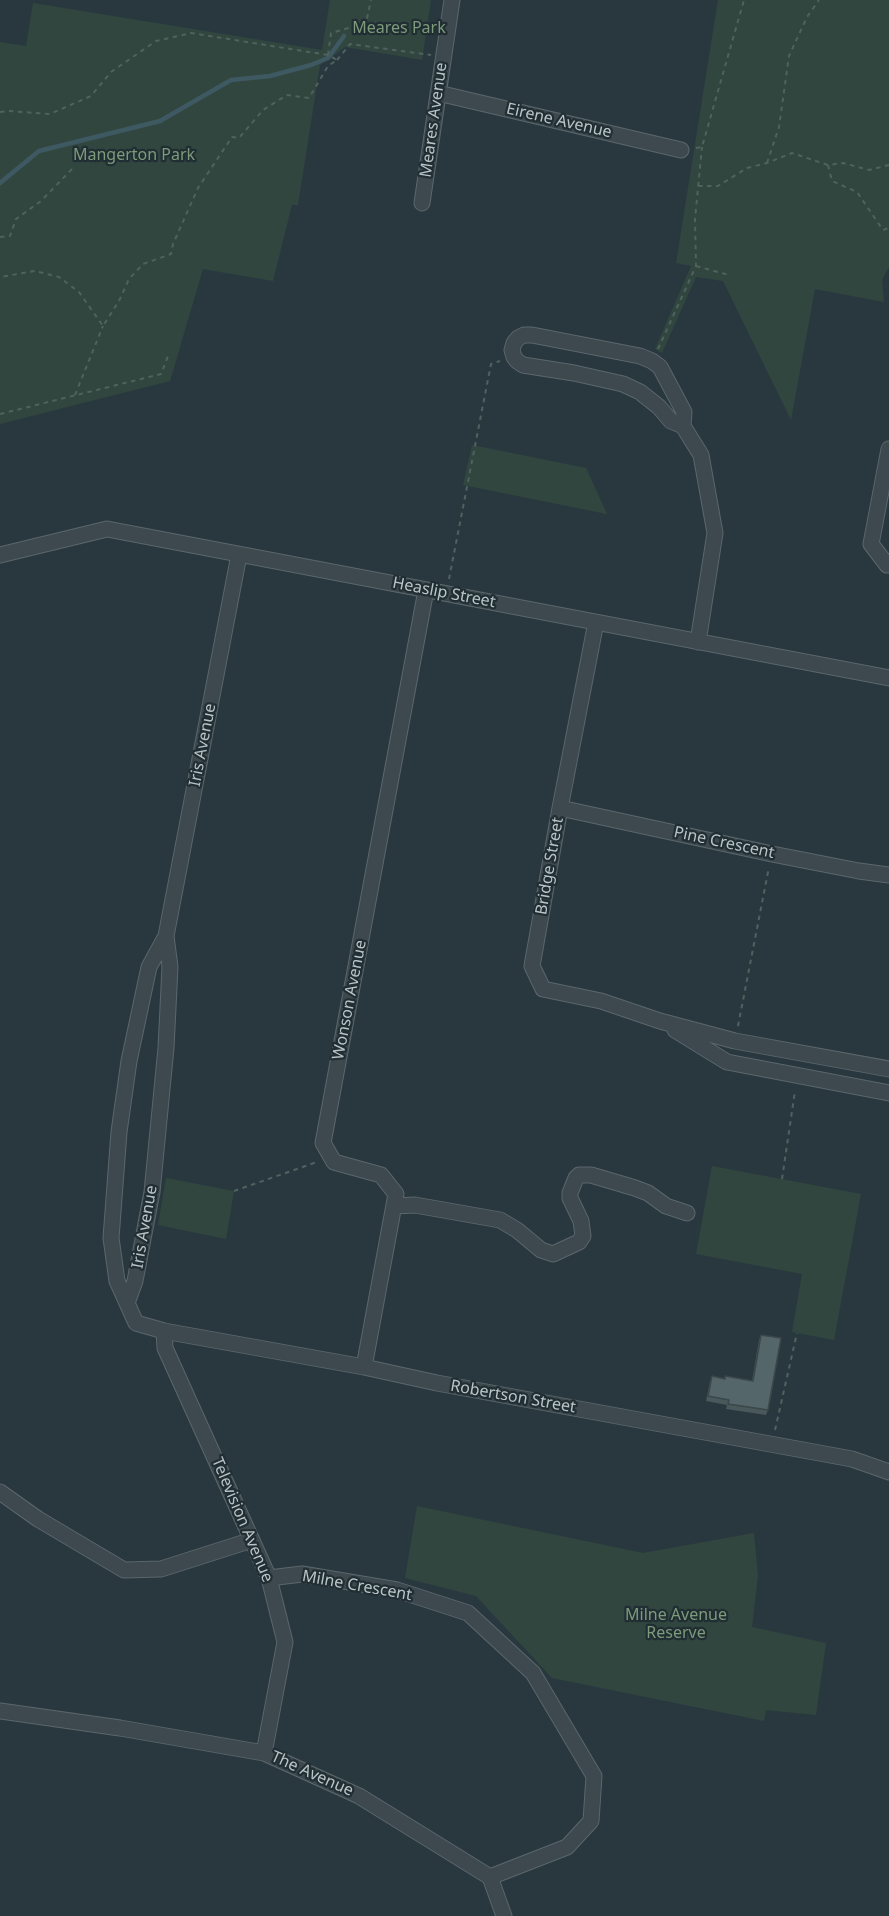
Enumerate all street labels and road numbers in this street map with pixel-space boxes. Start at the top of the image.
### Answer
street label: Meares Avenue [416,61,452,179]
street label: Eirene Avenue [504,100,614,142]
street label: Heaslip Street [391,574,497,612]
street label: Iris Avenue [186,702,220,788]
street label: Bridge Street [532,816,568,916]
street label: Pine Crescent [672,823,776,863]
street label: Wonson Avenue [329,938,371,1062]
street label: Iris Avenue [128,1184,162,1270]
street label: Robertson Street [449,1377,577,1417]
street label: Television Avenue [207,1455,277,1585]
street label: Milne Crescent [301,1567,413,1605]
street label: The Avenue [268,1747,356,1801]

